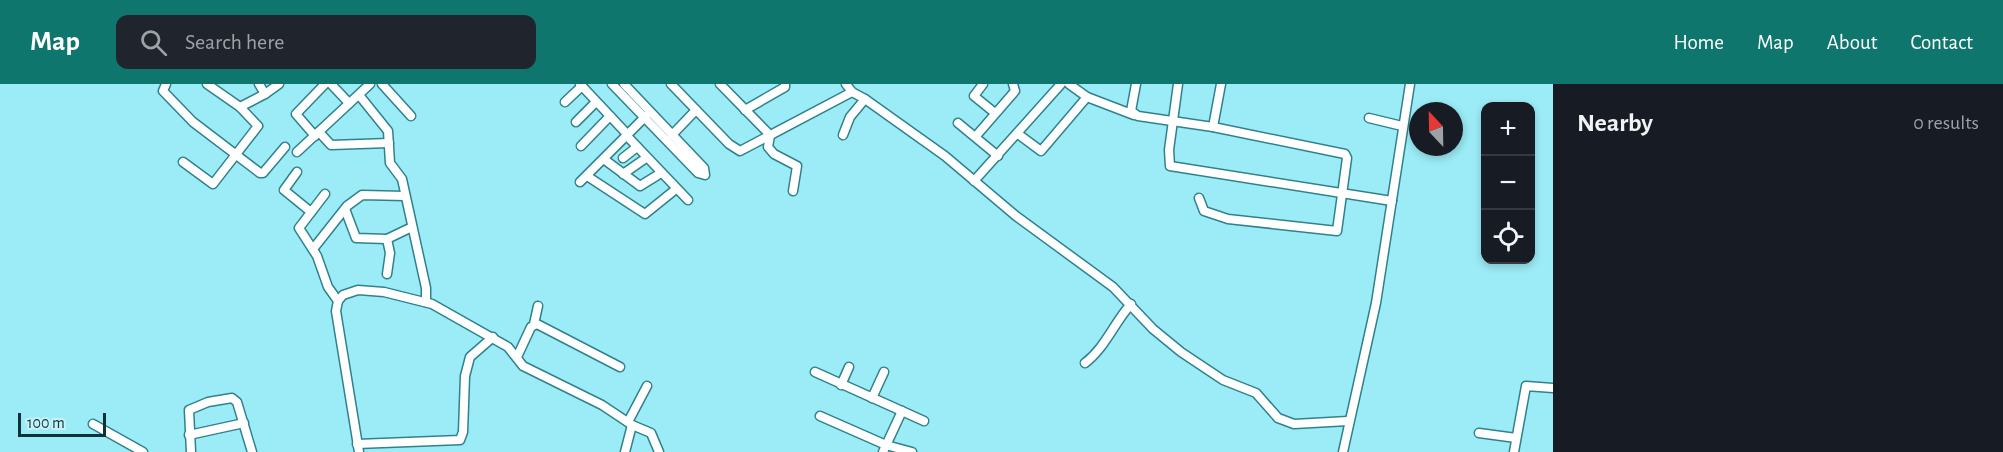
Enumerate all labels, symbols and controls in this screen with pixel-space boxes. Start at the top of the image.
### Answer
search box [116,15,536,69]
icon: search [137,26,170,59]
text: Map [30,28,80,56]
text: Search here [185,31,284,53]
text: Home [1673,32,1724,53]
text: Map [1757,32,1794,53]
text: About [1827,32,1877,53]
text: Contact [1910,32,1973,53]
north arrow [1409,102,1463,156]
map controls [1481,102,1535,264]
button: + [1481,102,1535,156]
text: Nearby [1577,110,1653,136]
text: 0 results [1913,113,1979,133]
button: − [1481,156,1535,210]
button: locate [1481,210,1535,264]
scale bar [18,410,106,438]
text: 100 m [27,415,65,431]

